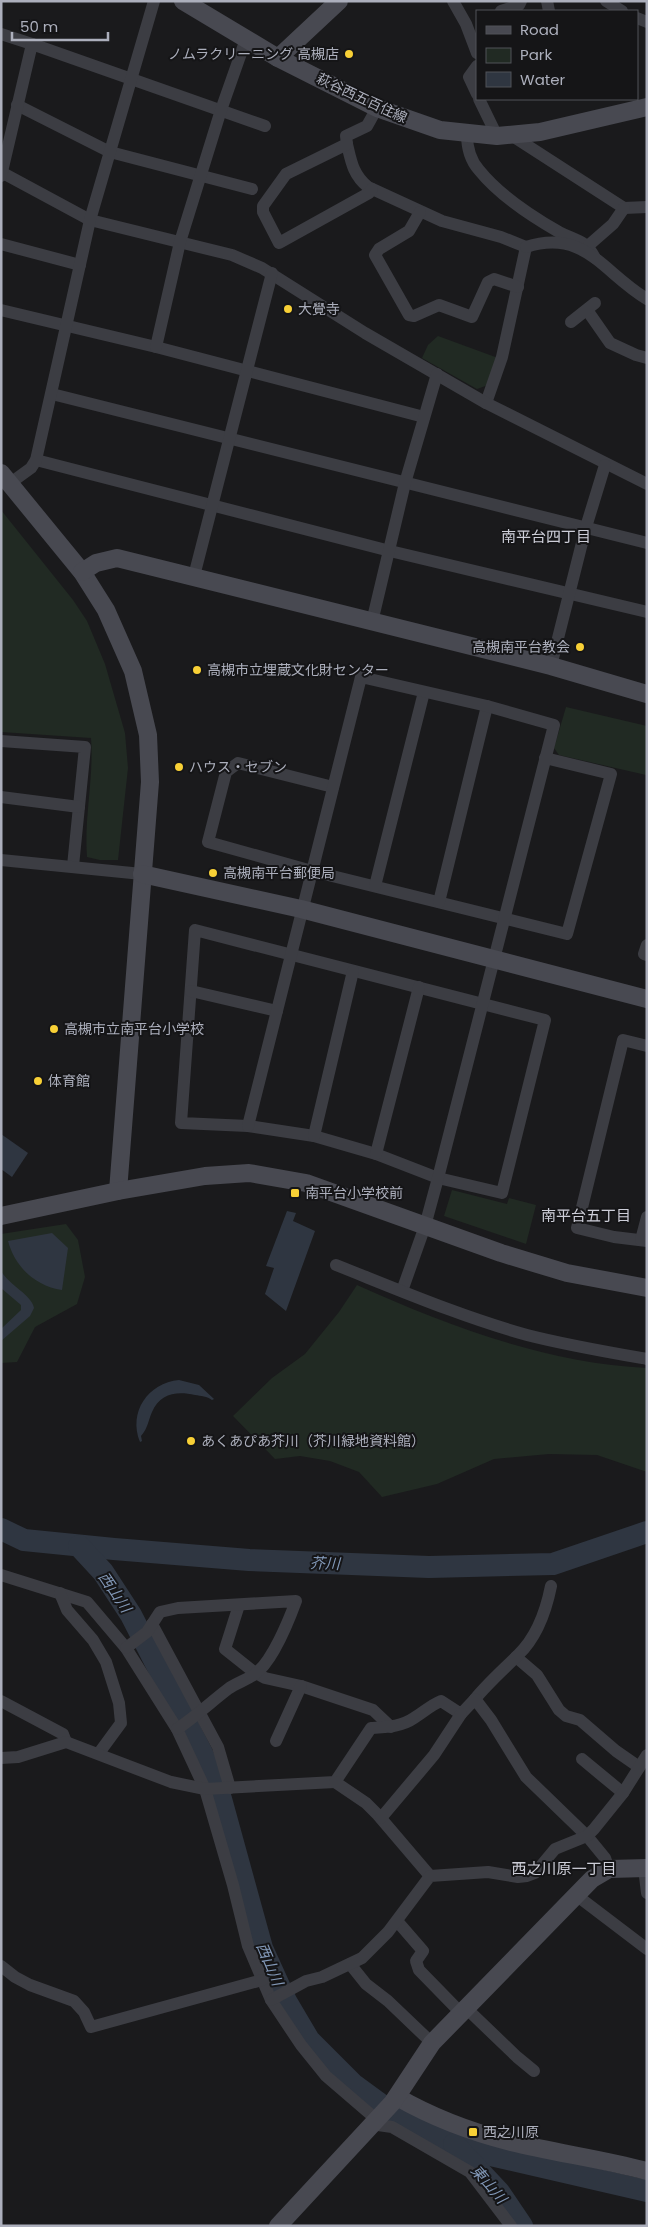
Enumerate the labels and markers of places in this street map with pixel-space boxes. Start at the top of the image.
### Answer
place label: ノムラクリーニング 高槻店 [168,44,339,64]
marker: ノムラクリーニング 高槻店 [343,48,355,60]
place label: 大覺寺 [298,299,340,319]
marker: 大覺寺 [282,303,294,315]
place label: 高槻南平台教会 [472,637,570,657]
marker: 高槻南平台教会 [574,641,586,653]
place label: 高槻市立埋蔵文化財センター [207,660,389,680]
marker: 高槻市立埋蔵文化財センター [191,664,203,676]
place label: ハウス・セブン [189,757,287,777]
marker: ハウス・セブン [173,761,185,773]
place label: 高槻南平台郵便局 [223,863,335,883]
marker: 高槻南平台郵便局 [207,867,219,879]
place label: 高槻市立南平台小学校 [64,1019,204,1039]
marker: 高槻市立南平台小学校 [48,1023,60,1035]
place label: 体育館 [48,1071,90,1091]
marker: 体育館 [32,1075,44,1087]
place label: 南平台小学校前 [305,1183,403,1203]
marker: 南平台小学校前 [289,1187,301,1199]
place label: あくあぴあ芥川（芥川緑地資料館） [201,1431,425,1451]
marker: あくあぴあ芥川（芥川緑地資料館） [185,1435,197,1447]
place label: 西之川原 [483,2122,539,2142]
marker: 西之川原 [467,2126,479,2138]

